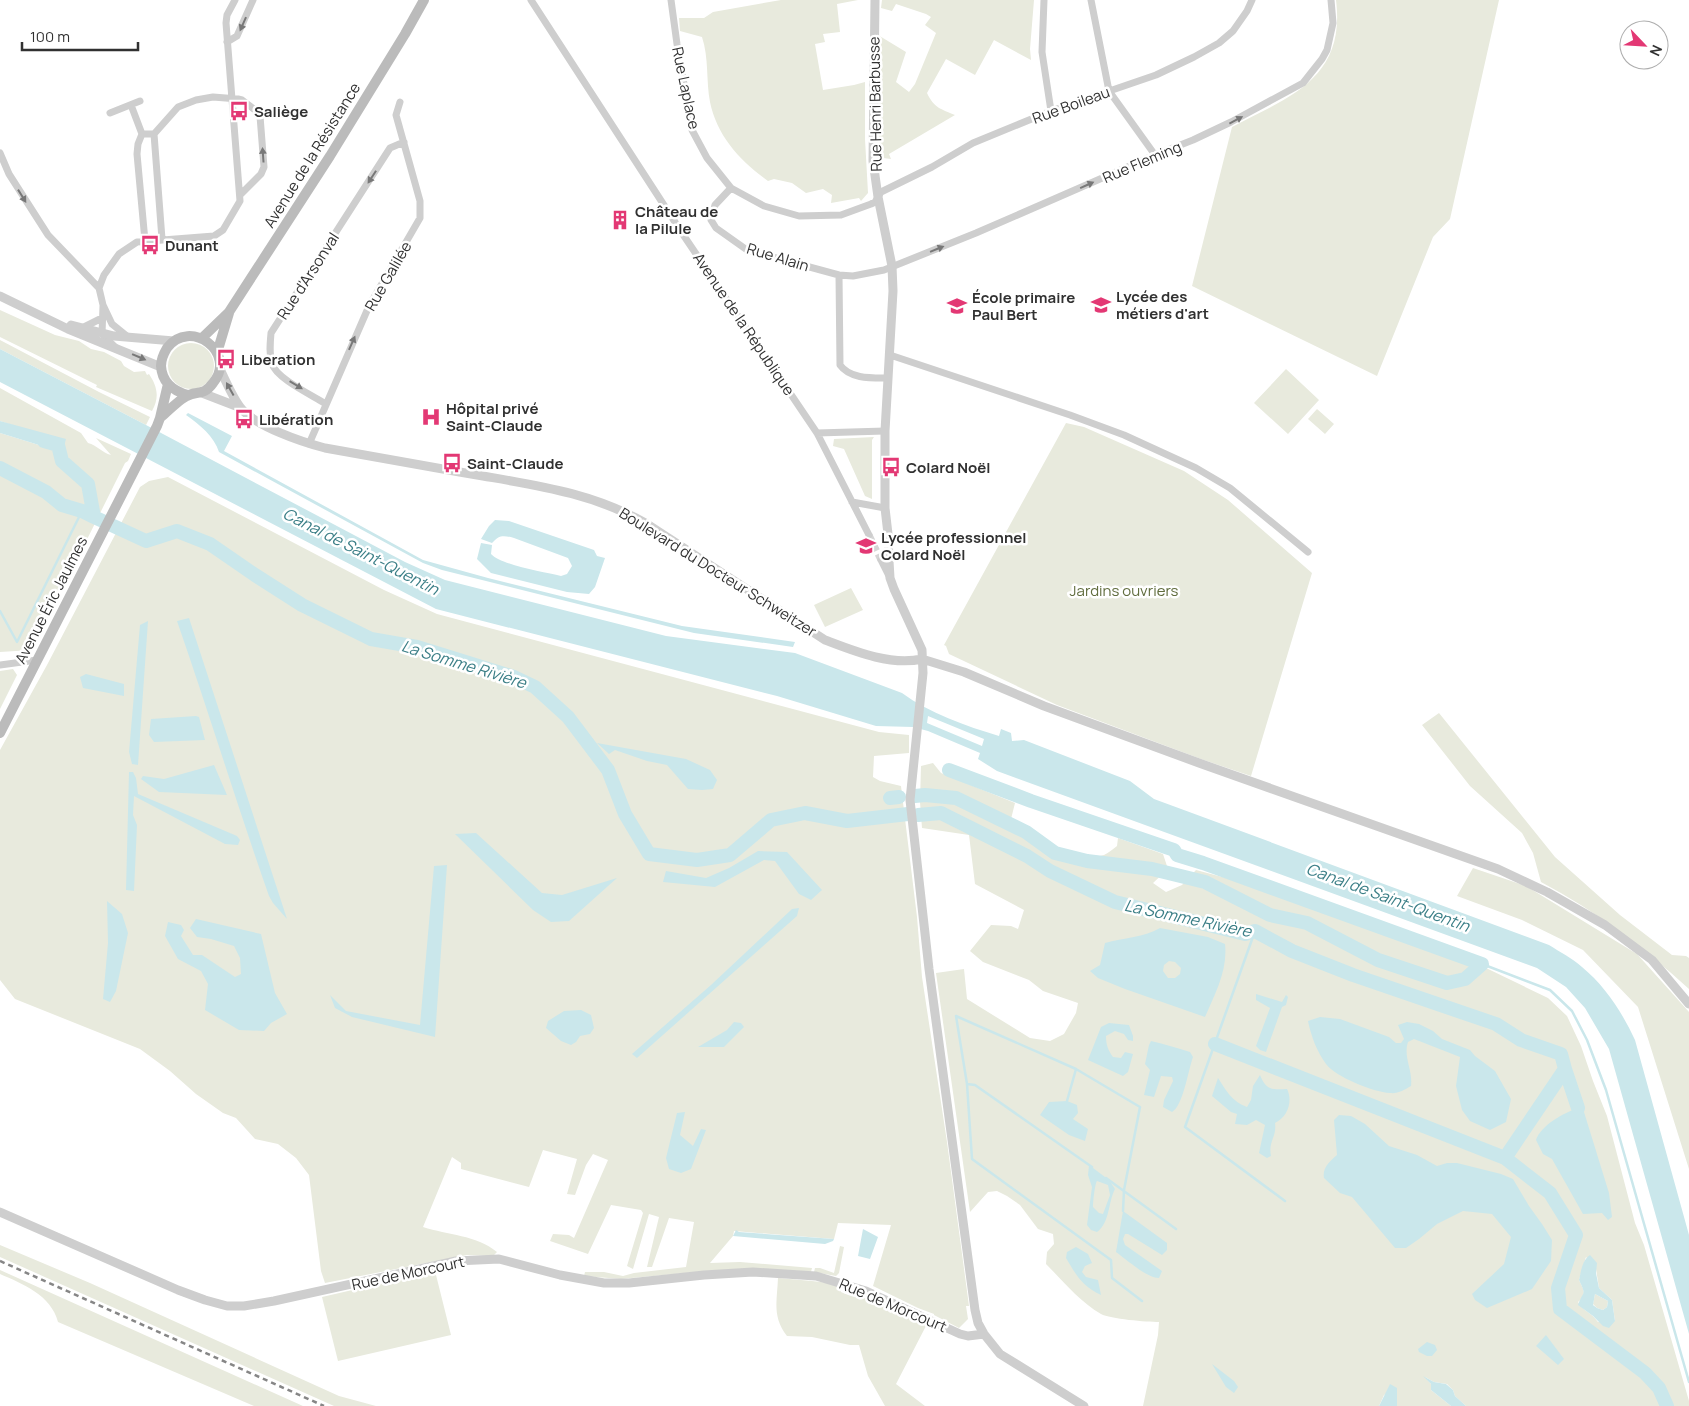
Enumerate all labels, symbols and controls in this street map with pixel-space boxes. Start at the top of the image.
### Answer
one-way arrow [238,17,246,31]
scale bar [22,20,139,52]
north arrow [1619,20,1669,70]
text: 100 m [30,26,70,47]
street label: Rue Henri Barbusse [863,36,887,172]
text: N [1645,42,1667,59]
street label: Rue Laplace [667,45,705,131]
street label: Avenue de la Résistance [259,78,365,232]
street label: Rue Boileau [1029,81,1113,129]
bus stop icon: Saliège [228,100,250,122]
place label: Saliège [254,101,308,122]
one-way arrow [1228,116,1243,124]
street label: Rue Fleming [1099,136,1185,188]
one-way arrow [259,147,267,163]
one-way arrow [367,170,376,183]
one-way arrow [1080,180,1094,188]
one-way arrow [18,189,27,202]
place label: Château de la Pilule [635,201,718,239]
building icon: Château de la Pilule [609,209,631,231]
street label: Rue d'Arsonval [272,228,344,324]
bus stop icon: Dunant [139,234,161,256]
place label: Dunant [165,235,219,256]
street label: Rue Galilée [360,237,416,315]
street label: Rue Alain [744,238,812,276]
one-way arrow [930,245,945,252]
street label: Avenue de la République [688,248,800,400]
place label: Lycée des métiers d'art [1116,286,1209,324]
place label: École primaire Paul Bert [972,287,1075,325]
school or university icon: Lycée des métiers d'art [1090,294,1112,316]
school or university icon: École primaire Paul Bert [946,295,968,317]
one-way arrow [348,336,356,350]
bus stop icon: Liberation [215,348,237,370]
place label: Liberation [241,349,315,370]
one-way arrow [132,354,146,362]
one-way arrow [226,381,234,396]
one-way arrow [289,381,302,390]
place label: Hôpital privé Saint-Claude [446,398,542,436]
hospital icon: Hôpital privé Saint-Claude [420,406,442,428]
bus stop icon: Libération [233,408,255,430]
place label: Libération [259,409,333,430]
bus stop icon: Saint-Claude [441,452,463,474]
place label: Saint-Claude [467,453,563,474]
bus stop icon: Colard Noël [880,456,902,478]
place label: Colard Noël [906,457,991,478]
water label: Canal de Saint-Quentin [279,502,443,600]
street label: Boulevard du Docteur Schweitzer [615,502,821,642]
place label: Lycée professionnel Colard Noël [881,527,1026,565]
street label: Avenue Éric Jaulmes [10,533,92,667]
school or university icon: Lycée professionnel Colard Noël [855,535,877,557]
park label: Jardins ouvriers [1070,580,1179,601]
water label: La Somme Rivière [399,635,531,694]
water label: Canal de Saint-Quentin [1303,857,1473,937]
water label: La Somme Rivière [1123,894,1255,943]
street label: Rue de Morcourt [350,1251,466,1295]
street label: Rue de Morcourt [836,1273,950,1337]

